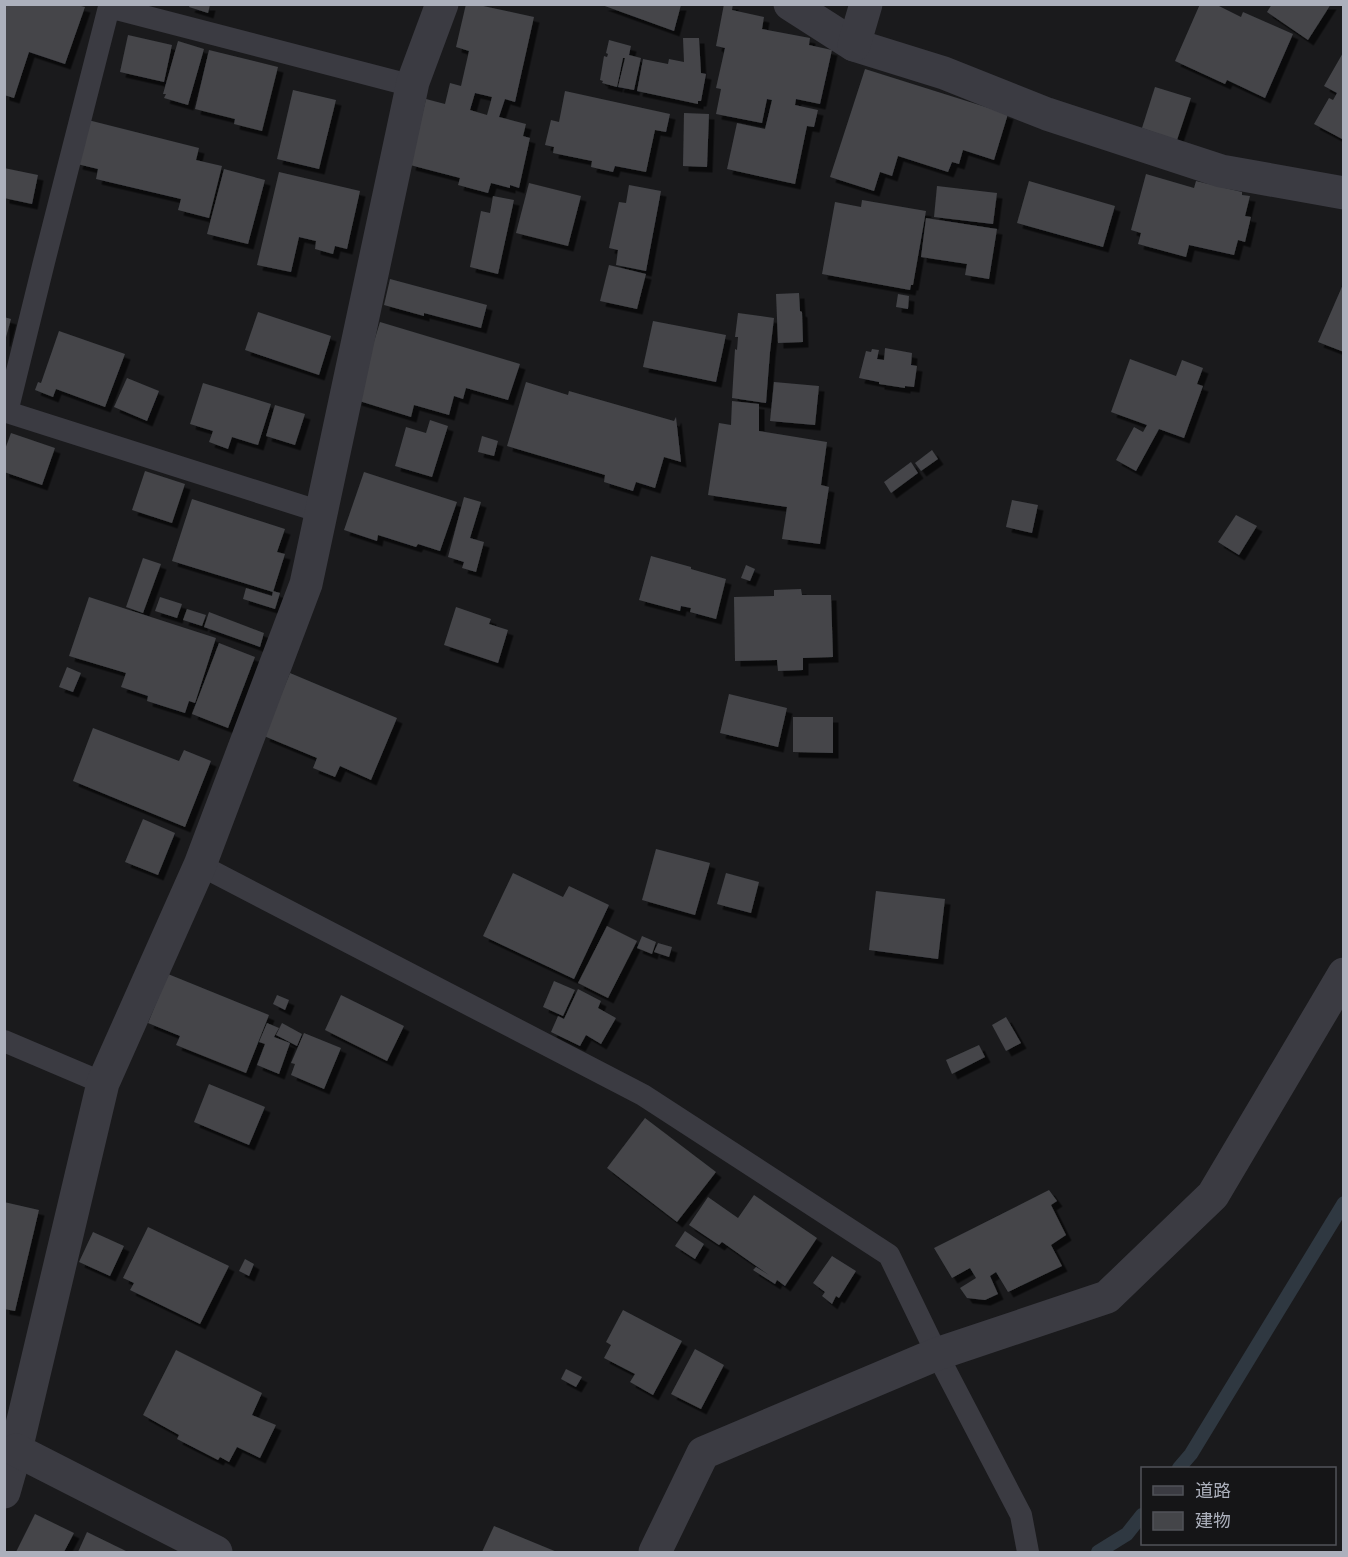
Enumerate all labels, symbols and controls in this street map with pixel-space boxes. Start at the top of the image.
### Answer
legend [1141,1467,1336,1545]
text: 道路 [1195,1481,1231,1504]
text: 建物 [1195,1511,1231,1534]

